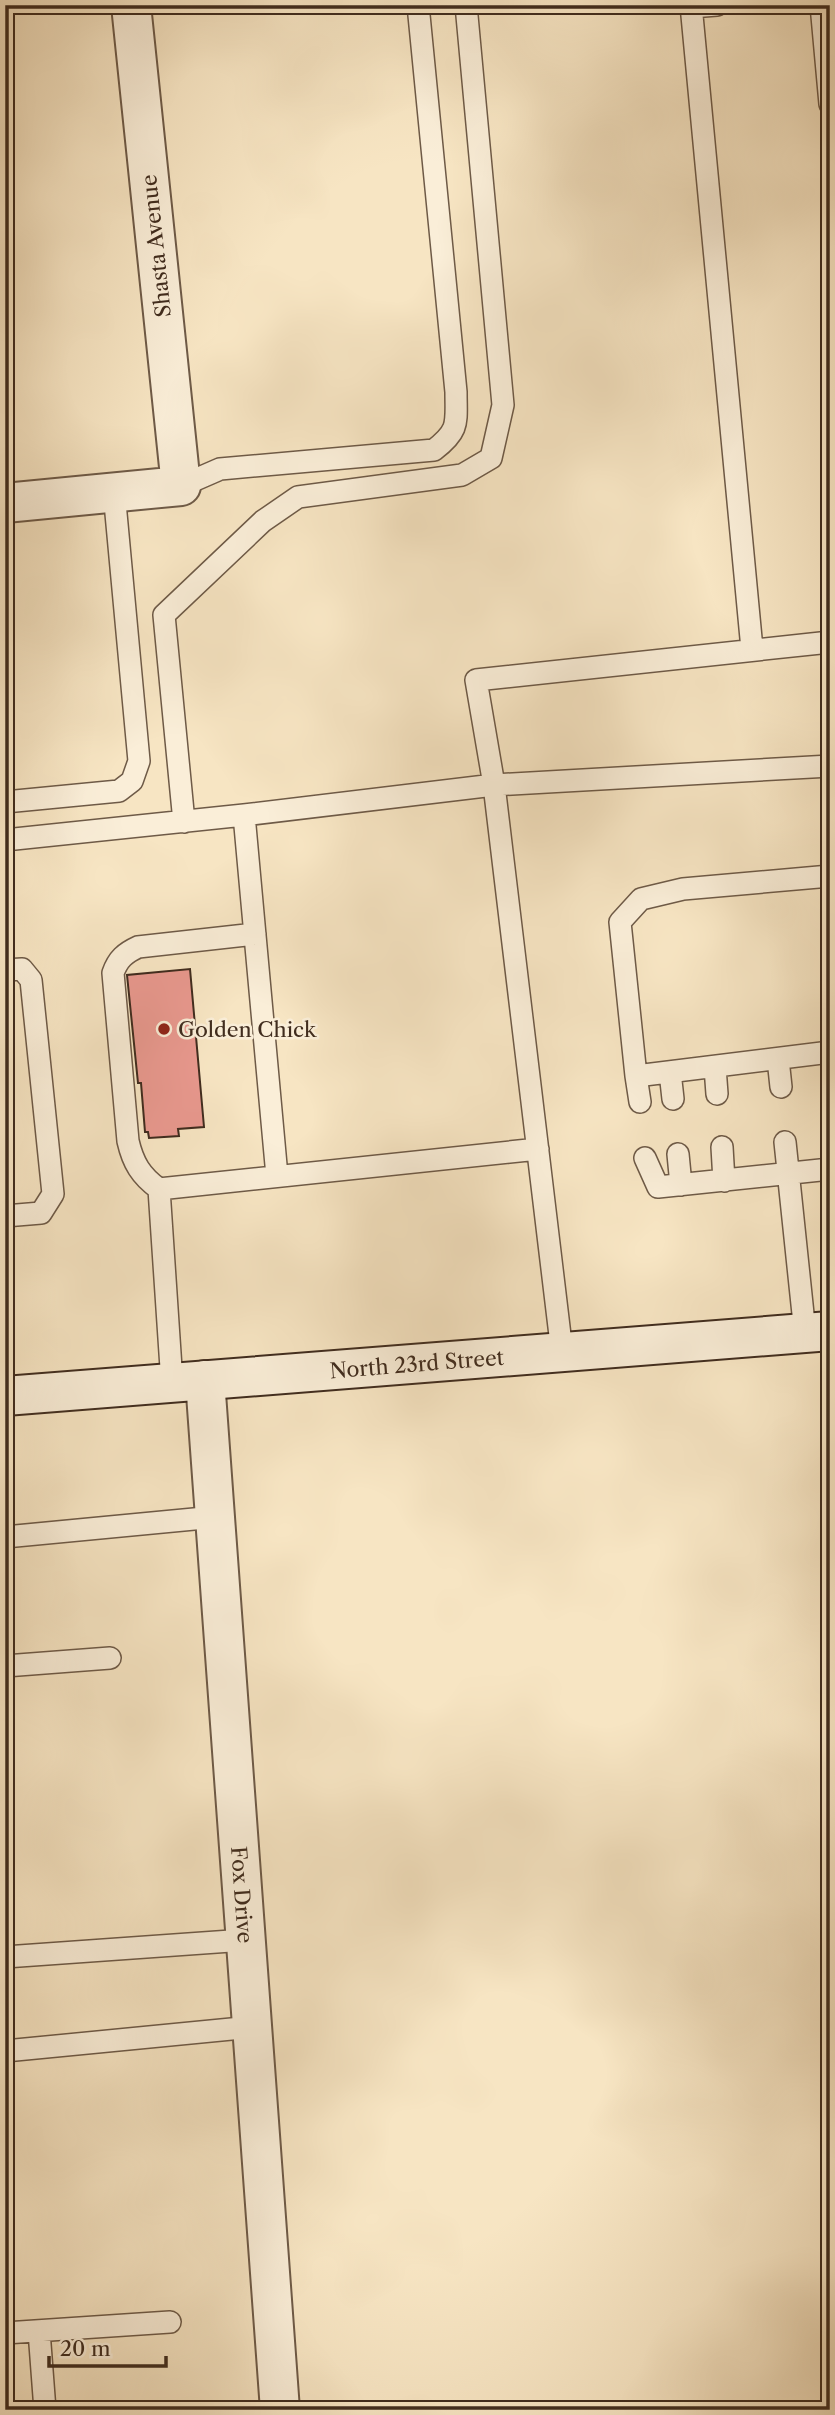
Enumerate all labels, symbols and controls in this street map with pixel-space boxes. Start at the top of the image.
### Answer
street label: Shasta Avenue [136,173,176,319]
place label: Golden Chick [178,1017,317,1042]
marker: Golden Chick [156,1021,172,1037]
street label: North 23rd Street [329,1344,505,1383]
street label: Fox Drive [226,1845,258,1944]
scale bar [49,2324,166,2368]
text: 20 m [60,2336,111,2361]

